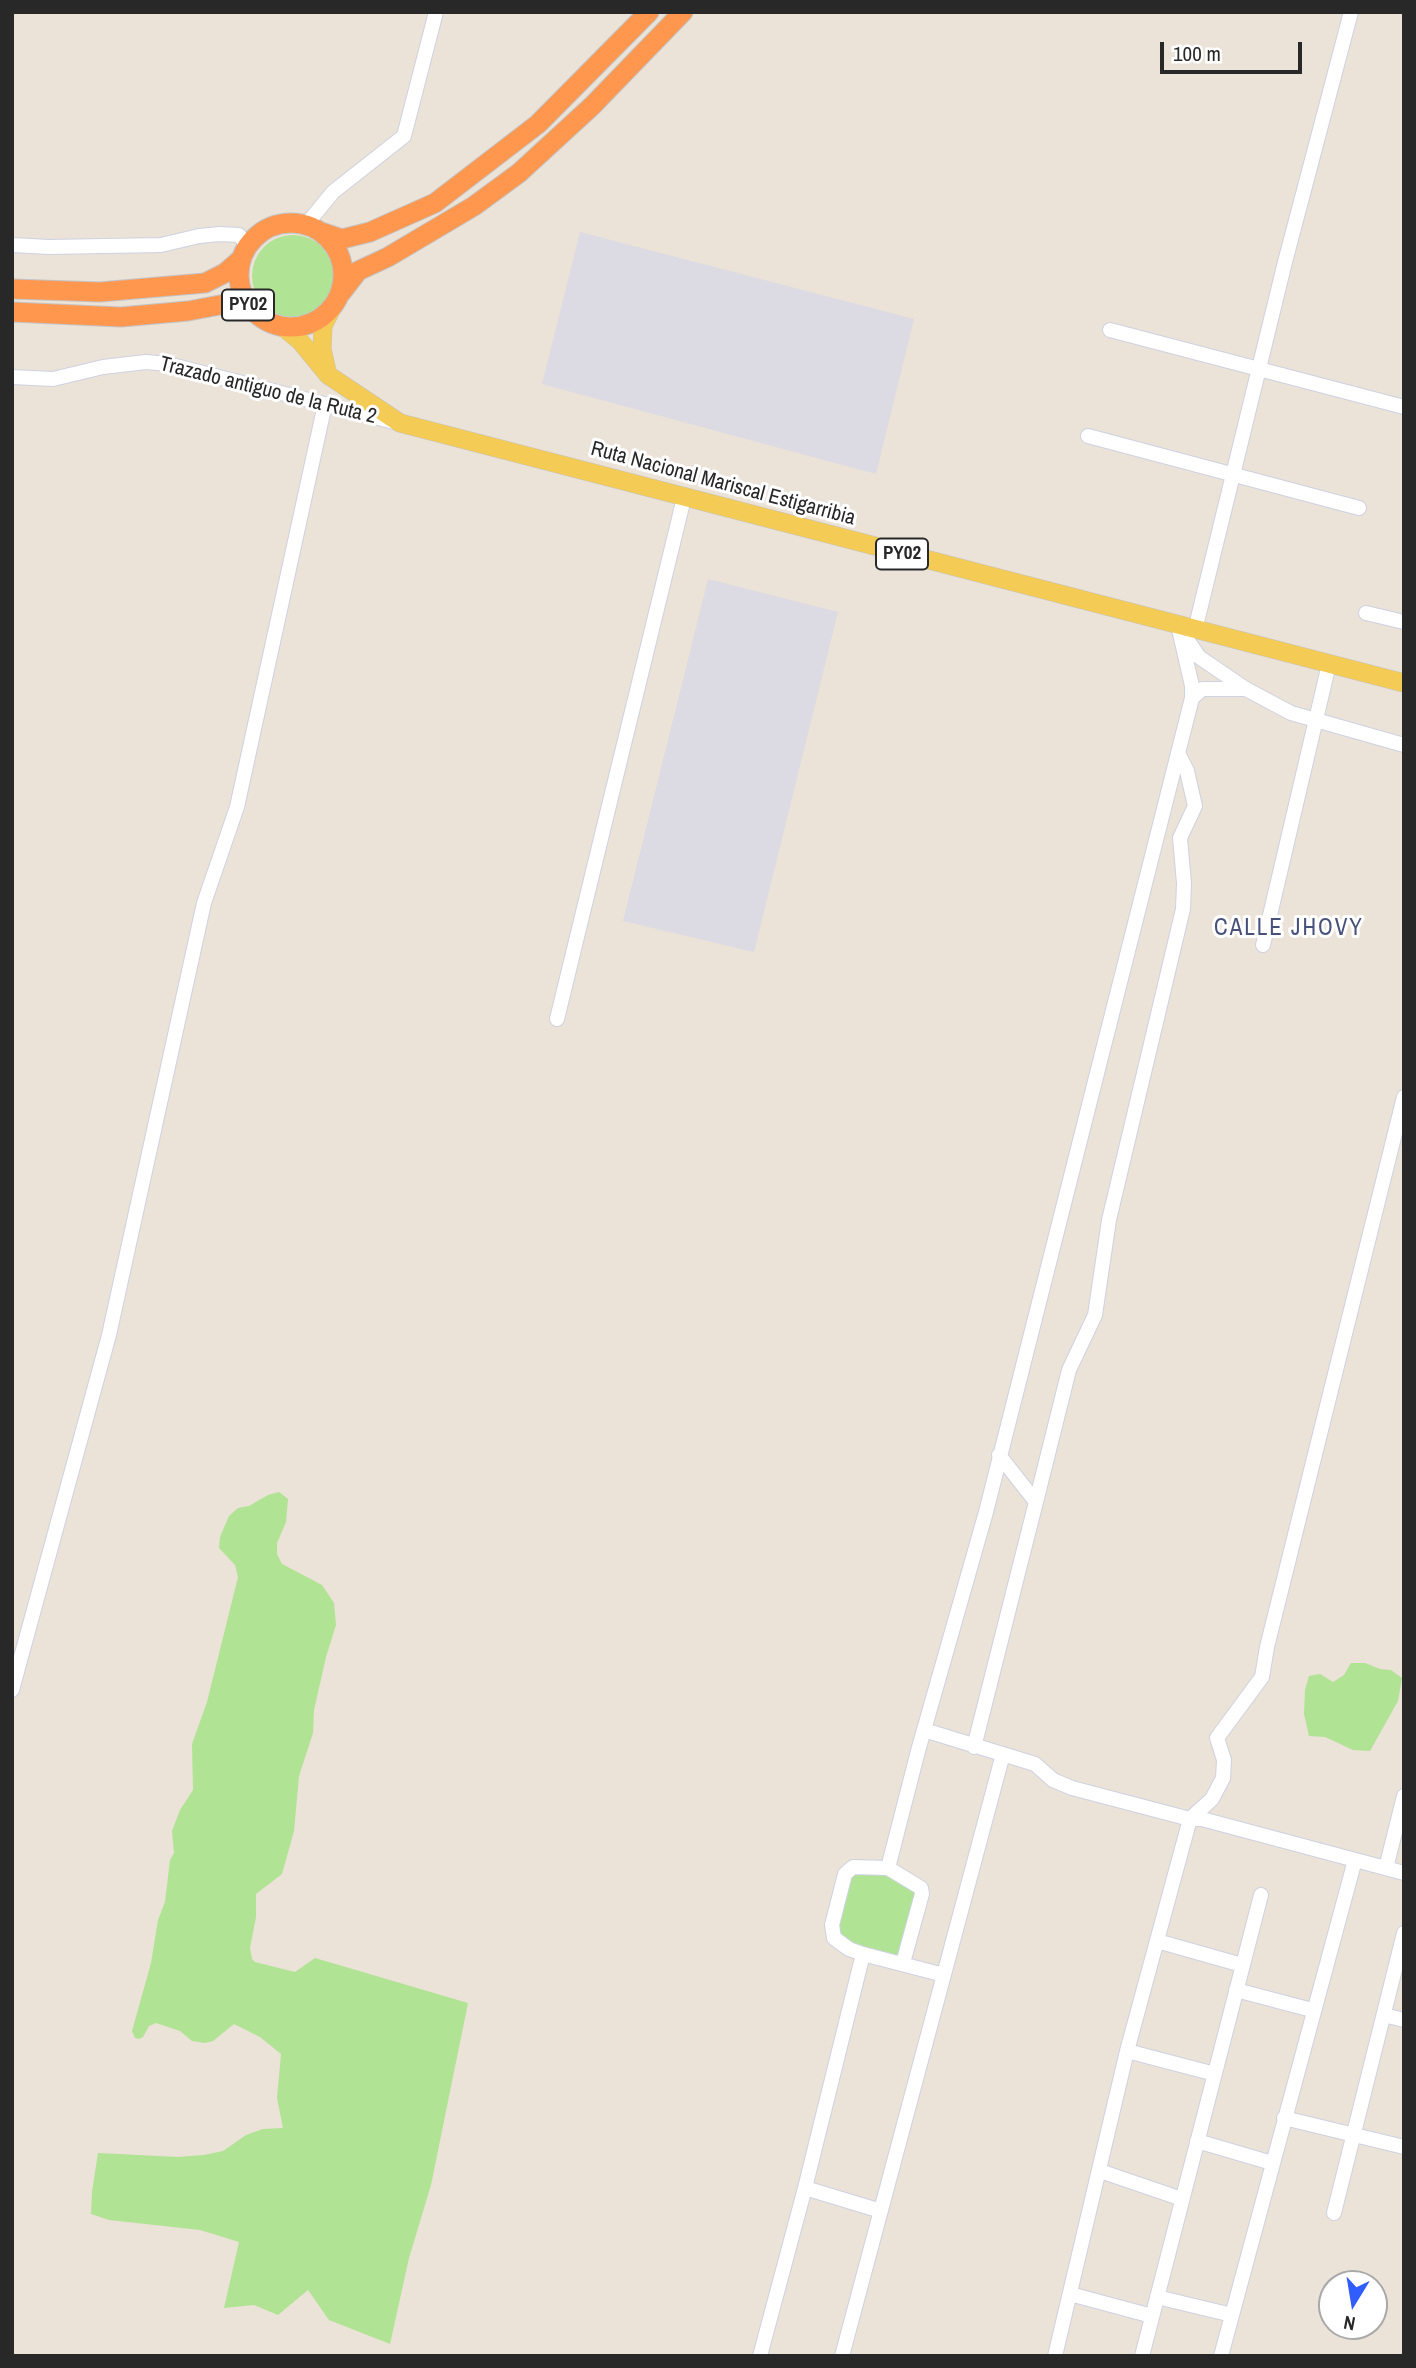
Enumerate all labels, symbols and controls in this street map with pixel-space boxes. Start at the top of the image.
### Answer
scale bar [1164,28,1306,72]
text: 100 m [1173,39,1221,68]
road number: PY02 [222,290,274,320]
street label: Trazado antiguo de la Ruta 2 [157,352,379,430]
street label: Ruta Nacional Mariscal Estigarribia [588,437,858,531]
road number: PY02 [876,538,928,569]
district label: CALLE JHOVY [1215,915,1363,943]
north arrow [1318,2270,1388,2340]
text: N [1341,2310,1357,2337]

